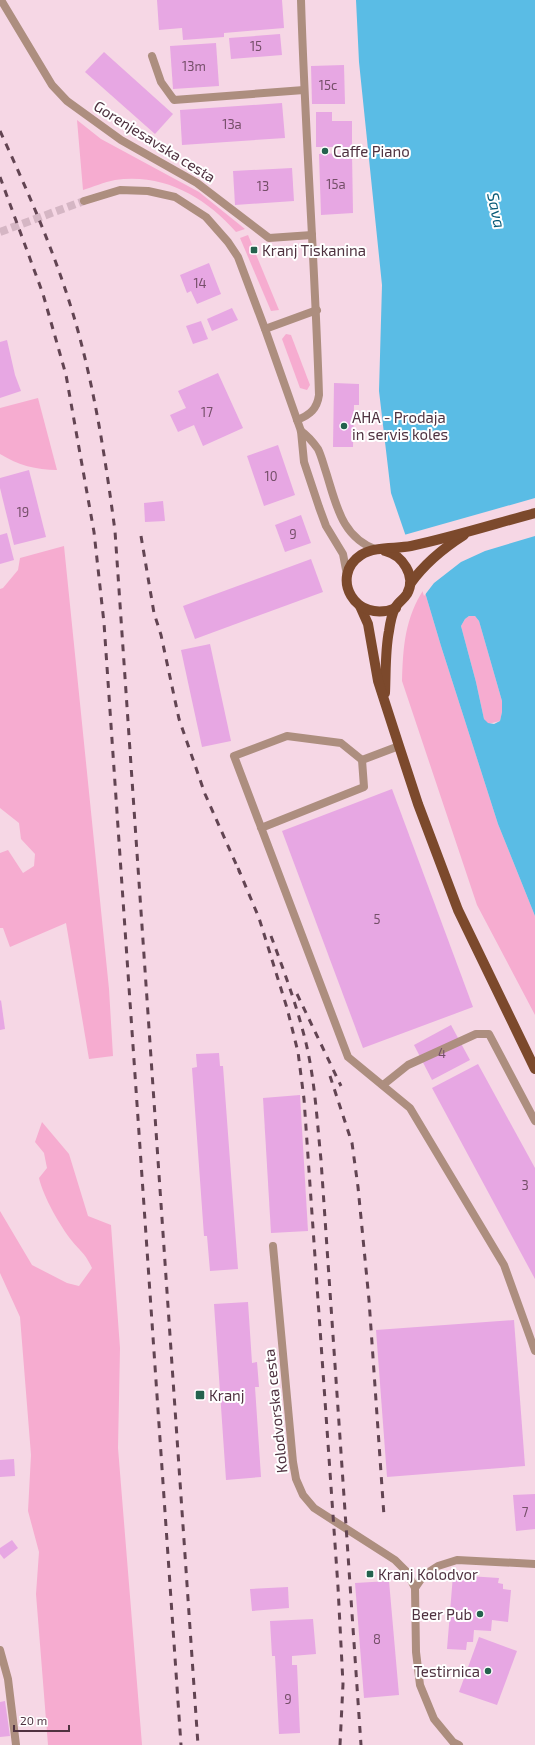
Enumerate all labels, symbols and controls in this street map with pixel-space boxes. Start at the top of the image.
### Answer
house number: 15 [250,38,262,54]
house number: 13m [182,58,206,74]
house number: 15c [319,77,337,93]
street label: Gorenjesavska cesta [90,96,219,187]
house number: 13a [222,116,242,132]
place label: Caffe Piano [333,142,410,160]
marker: Caffe Piano [320,146,330,156]
house number: 15a [326,176,346,192]
house number: 13 [257,178,269,194]
water label: Sava [484,191,510,229]
place label: Kranj Tiskanina [262,241,366,260]
marker: Kranj Tiskanina [249,245,259,255]
house number: 14 [193,275,207,291]
house number: 17 [201,404,213,420]
place label: AHA - Prodaja in servis koles [352,408,448,443]
marker: AHA - Prodaja in servis koles [339,421,349,431]
house number: 10 [264,468,278,484]
house number: 19 [17,504,29,520]
house number: 9 [289,526,297,542]
house number: 5 [374,911,381,927]
house number: 4 [438,1045,446,1061]
house number: 3 [521,1177,529,1193]
street label: Kolodvorska cesta [260,1348,290,1474]
place label: Kranj [209,1386,245,1405]
marker: Kranj [194,1389,206,1401]
house number: 7 [522,1504,529,1520]
place label: Kranj Kolodvor [378,1565,478,1584]
marker: Kranj Kolodvor [365,1569,375,1579]
place label: Beer Pub [412,1605,472,1623]
marker: Beer Pub [475,1609,485,1619]
house number: 8 [373,1631,381,1647]
place label: Testirnica [414,1662,480,1680]
marker: Testirnica [483,1666,493,1676]
house number: 9 [284,1691,292,1707]
scale bar [14,1707,69,1733]
text: 20 m [20,1713,47,1727]

